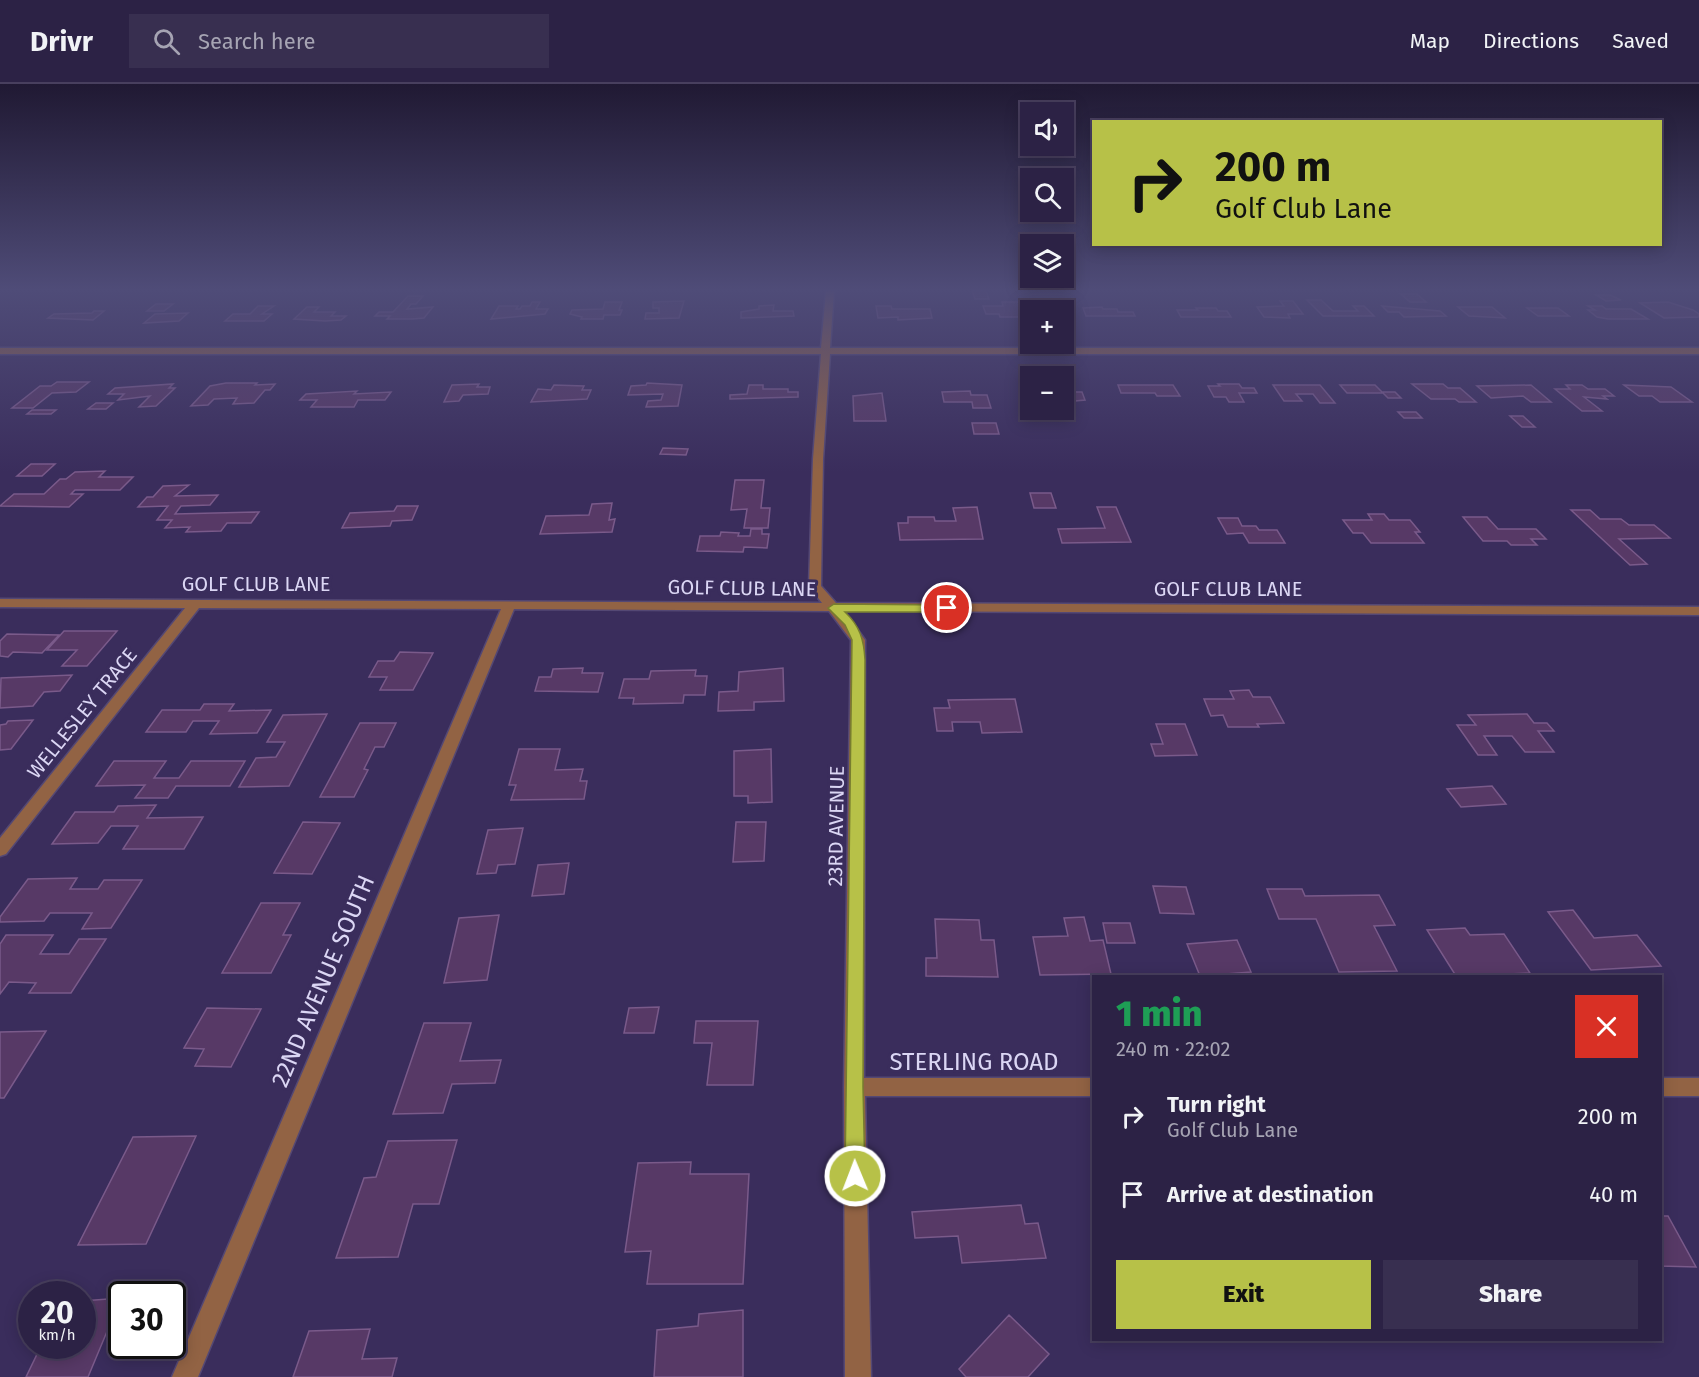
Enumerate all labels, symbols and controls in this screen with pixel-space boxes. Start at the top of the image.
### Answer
search box [129,14,549,68]
text: Drivr [30,25,93,58]
icon: search [150,25,183,58]
text: Search here [198,28,315,55]
text: Map [1410,28,1450,54]
text: Directions [1483,28,1579,54]
text: Saved [1612,28,1669,54]
map controls [1020,102,1074,420]
button: sound [1020,102,1074,156]
text: 200 m [1215,142,1331,192]
icon: right [1116,144,1194,222]
button: search [1020,168,1074,222]
text: Golf Club Lane [1215,193,1392,225]
button: layers [1020,234,1074,288]
button: + [1020,300,1074,354]
button: − [1020,366,1074,420]
street label: GOLF CLUB LANE [182,572,330,596]
street label: GOLF CLUB LANE [667,575,817,601]
street label: GOLF CLUB LANE [1154,577,1302,601]
pin [921,582,972,633]
icon: arrive [930,591,963,624]
street label: WELLESLEY TRACE [22,643,142,783]
street label: 23RD AVENUE [823,765,849,887]
street label: 22ND AVENUE SOUTH [266,871,380,1091]
text: 1 min [1116,992,1202,1036]
button: close [1575,995,1638,1058]
text: 240 m · 22:02 [1116,1037,1230,1061]
street label: STERLING ROAD [889,1048,1059,1076]
text: Turn right [1167,1091,1266,1118]
icon: right [1116,1100,1149,1133]
text: 200 m [1578,1103,1638,1130]
text: Golf Club Lane [1167,1118,1298,1142]
position arrow [823,1144,887,1208]
icon: arrive [1116,1178,1149,1211]
text: Arrive at destination [1167,1181,1374,1208]
text: 40 m [1589,1181,1638,1208]
button: Exit [1116,1260,1371,1329]
button: Share [1383,1260,1638,1329]
speed limit sign: 30 [108,1281,186,1359]
text: 20 [40,1295,74,1331]
text: km/h [38,1326,76,1344]

